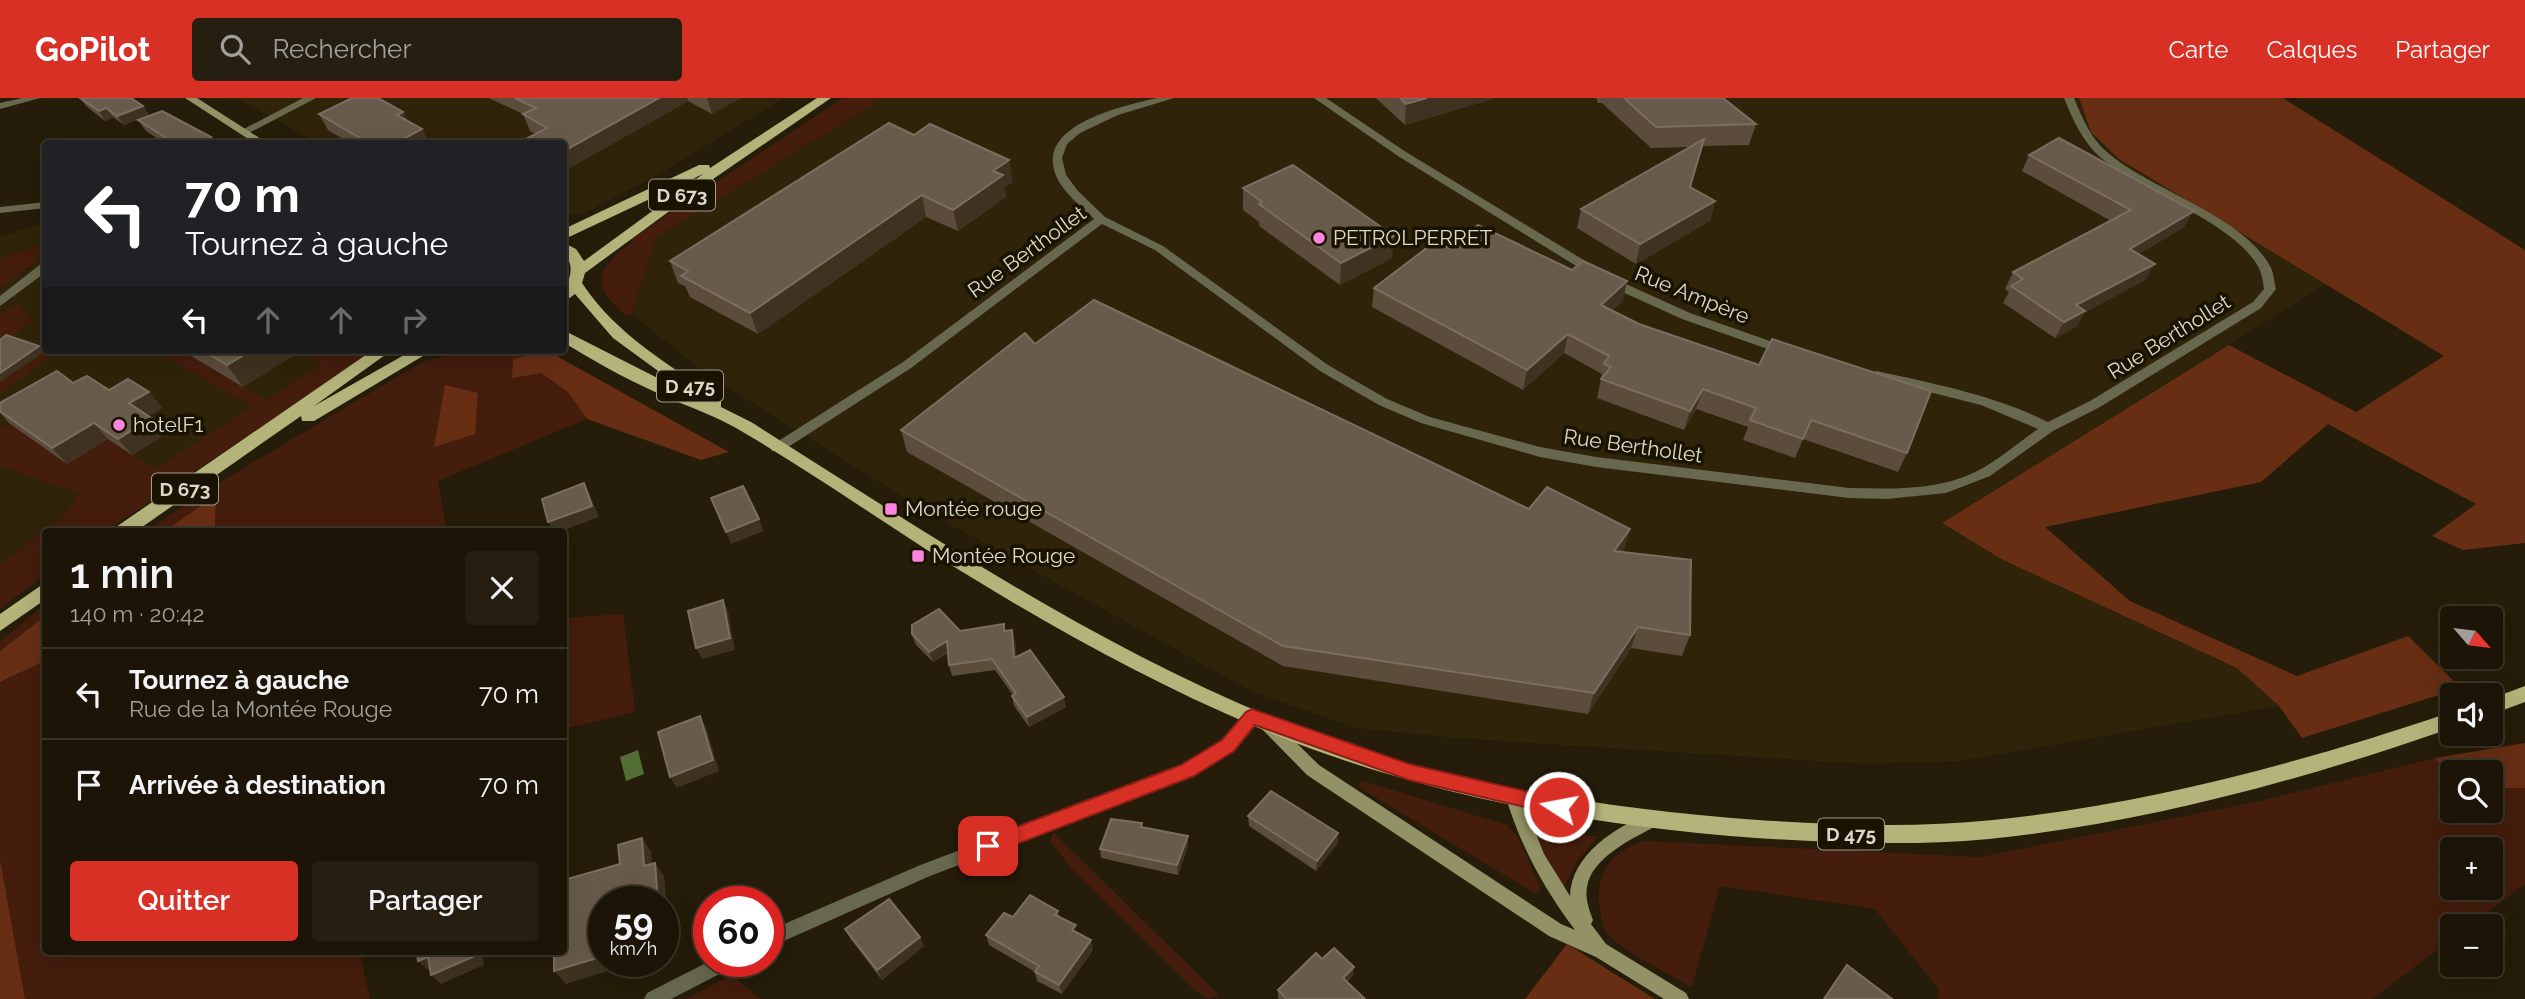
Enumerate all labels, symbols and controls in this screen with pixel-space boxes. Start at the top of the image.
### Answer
search box [192,18,682,81]
text: GoPilot [35,30,150,69]
icon: search [216,30,254,68]
text: Rechercher [272,34,412,64]
text: Carte [2169,35,2228,64]
text: Calques [2266,35,2357,64]
text: Partager [2395,35,2490,64]
text: 70 m [185,166,300,223]
icon: left [70,168,161,259]
road number: D 673 [649,180,715,211]
street label: Rue Berthollet [963,200,1091,303]
text: Tournez à gauche [185,225,448,262]
place label: PETROLPERRET [1333,225,1492,250]
marker: PETROLPERRET [1311,230,1327,246]
street label: Rue Ampère [1631,260,1753,329]
street label: Rue Berthollet [2103,289,2235,384]
icon: left [176,301,214,339]
icon: ahead [249,301,287,339]
icon: ahead [322,301,360,339]
icon: right [395,301,433,339]
road number: D 475 [657,370,723,402]
place label: hotelF1 [133,412,203,437]
marker: hotelF1 [111,417,127,433]
street label: Rue Berthollet [1562,423,1704,468]
road number: D 673 [152,474,218,504]
place label: Montée rouge [905,496,1042,521]
marker: Montée rouge [883,501,899,517]
place label: Montée Rouge [932,543,1075,568]
marker: Montée Rouge [910,548,926,564]
text: 1 min [70,549,174,598]
button: close [465,551,539,625]
text: 140 m · 20:42 [70,600,204,627]
north arrow [2440,606,2502,668]
map controls [2440,606,2503,977]
text: Tournez à gauche [129,665,349,695]
icon: left [70,675,108,713]
text: 70 m [479,679,539,709]
button: sound [2440,683,2503,746]
text: Rue de la Montée Rouge [129,695,392,722]
button: search [2440,760,2503,823]
icon: arrive [70,766,108,804]
text: Arrivée à destination [129,770,386,800]
text: 70 m [479,770,539,800]
position arrow [1522,770,1596,844]
pin [958,816,1018,876]
road number: D 475 [1818,818,1884,849]
icon: arrive [969,827,1007,865]
button: + [2440,837,2503,900]
button: Quitter [70,861,298,941]
button: Partager [312,861,539,941]
speed limit sign: 60 [693,886,784,977]
text: 59 [613,902,654,943]
button: − [2440,914,2503,977]
text: km/h [610,938,657,959]

